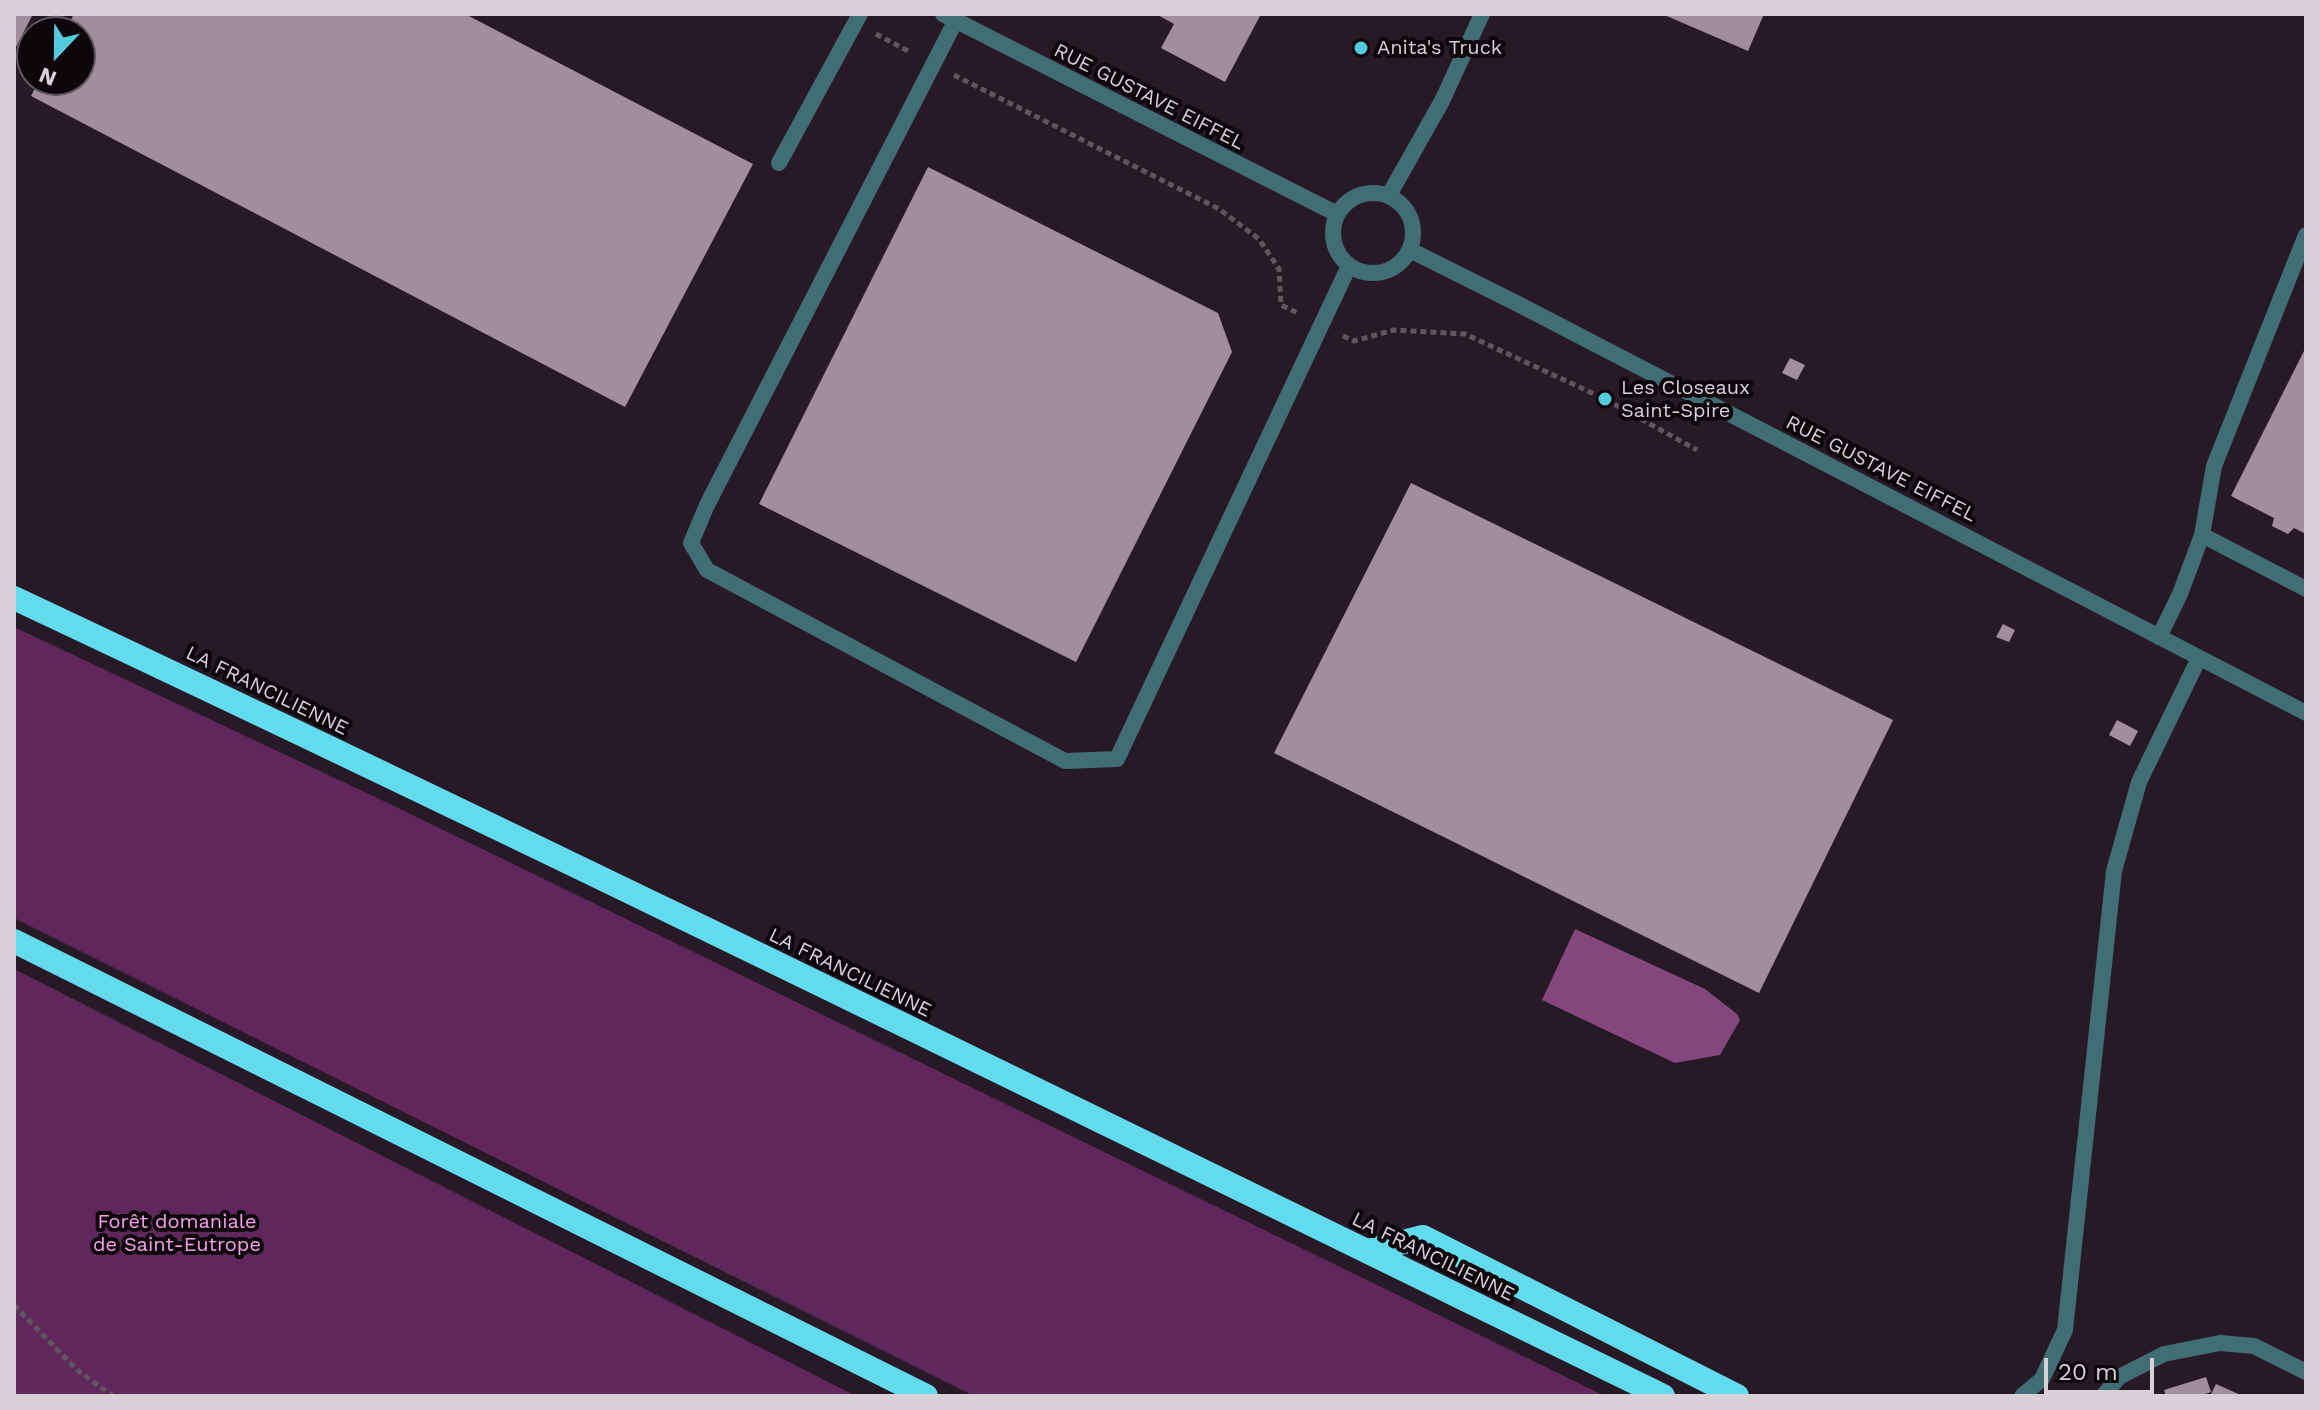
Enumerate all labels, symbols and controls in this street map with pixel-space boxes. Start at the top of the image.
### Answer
north arrow [16,16,96,96]
place label: Anita's Truck [1377,36,1502,60]
street label: RUE GUSTAVE EIFFEL [1050,39,1248,155]
marker: Anita's Truck [1352,39,1370,57]
text: N [35,62,60,92]
place label: Les Closeaux Saint-Spire [1621,376,1750,423]
marker: Les Closeaux Saint-Spire [1596,390,1614,408]
street label: RUE GUSTAVE EIFFEL [1782,411,1980,527]
street label: LA FRANCILIENNE [182,641,352,741]
street label: LA FRANCILIENNE [765,923,935,1023]
street label: LA FRANCILIENNE [1348,1207,1518,1307]
park label: Forêt domaniale de Saint-Eutrope [93,1210,261,1257]
scale bar [2048,1342,2158,1392]
text: 20 m [2058,1358,2118,1386]

